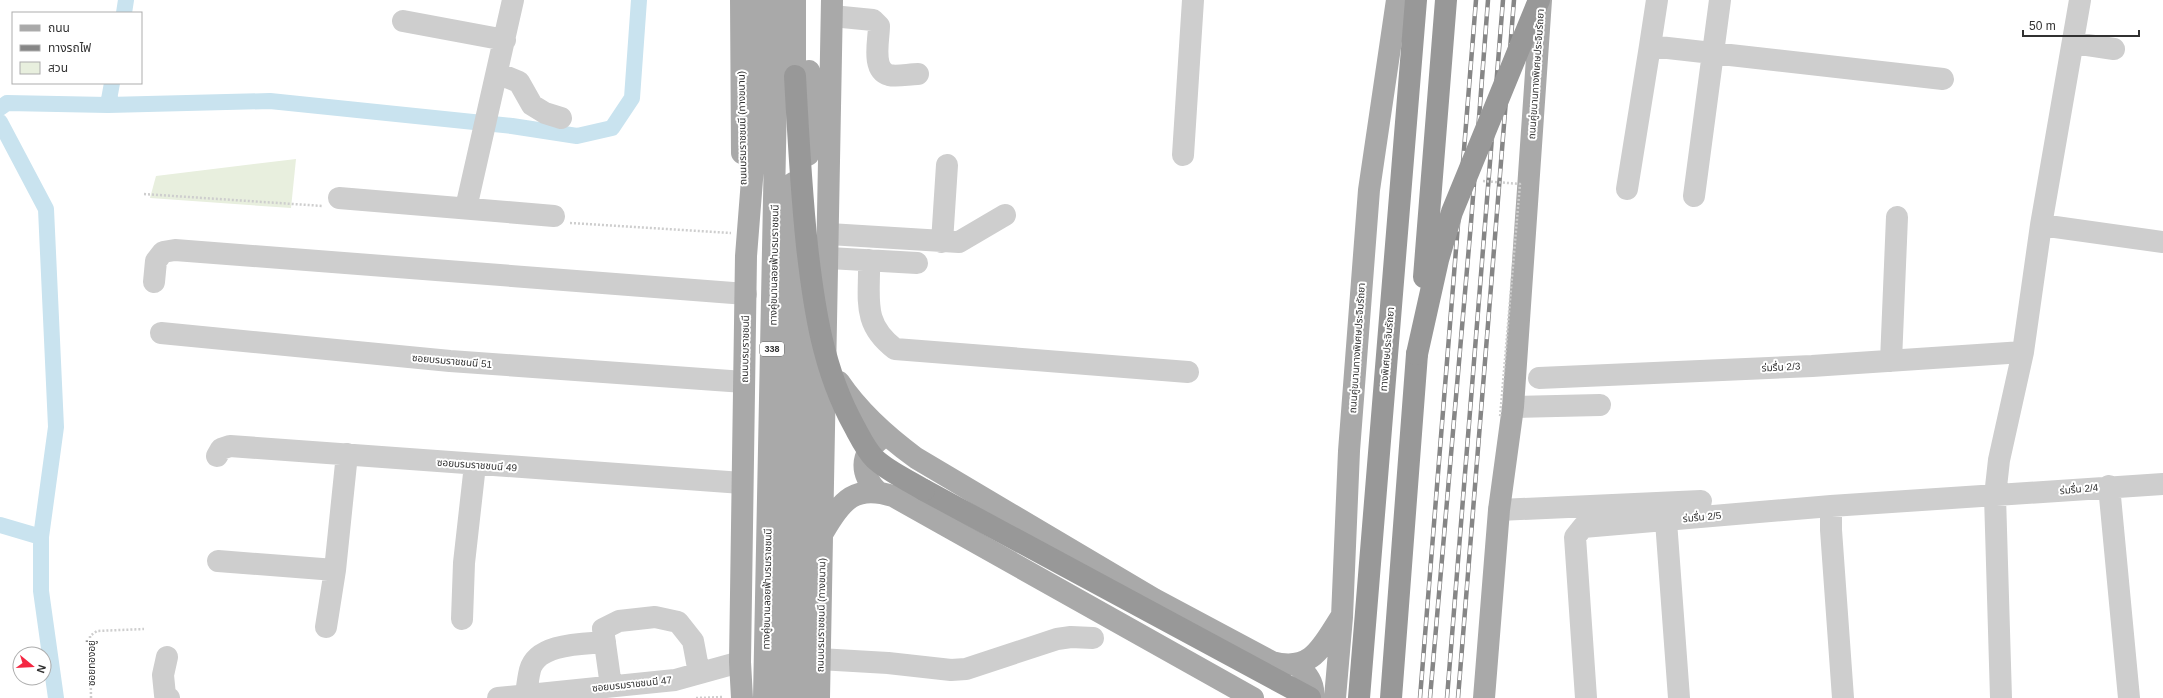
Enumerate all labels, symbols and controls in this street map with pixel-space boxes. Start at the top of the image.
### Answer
street label: ถนนคู่ขนานทางพิเศษประจิมรัถยา [1525,8,1547,140]
legend [12,12,142,84]
scale bar [2023,12,2139,38]
text: 50 m [2029,19,2056,33]
text: ถนน [48,21,70,35]
text: ทางรถไฟ [48,41,91,55]
text: สวน [48,61,68,75]
street label: ถนนบรมราชชนนี (ทางขนาน) [736,71,748,185]
street label: ทางคู่ขนานลอยฟ้าบรมราชชนนี [766,204,782,326]
street label: ถนนคู่ขนานทางพิเศษประจิมรัถยา [1346,282,1368,414]
street label: ทางพิเศษประจิมรัถยา [1378,306,1396,392]
street label: ถนนบรมราชชนนี [739,315,751,383]
road number: 338 [760,342,784,356]
street label: ซอยบรมราชชนนี 51 [411,352,493,370]
street label: ร่มรื่น 2/3 [1761,358,1801,374]
street label: ซอยบรมราชชนนี 49 [437,457,518,473]
street label: ร่มรื่น 2/4 [2059,480,2099,496]
street label: ร่มรื่น 2/5 [1682,508,1722,524]
street label: ทางคู่ขนานลอยฟ้าบรมราชชนนี [759,528,775,650]
street label: ถนนบรมราชชนนี (ทางขนาน) [815,558,827,672]
street label: ซอยทองอยู่ [85,640,98,686]
north arrow [12,646,52,686]
text: N [35,663,48,675]
street label: ซอยบรมราชชนนี 47 [591,674,673,694]

